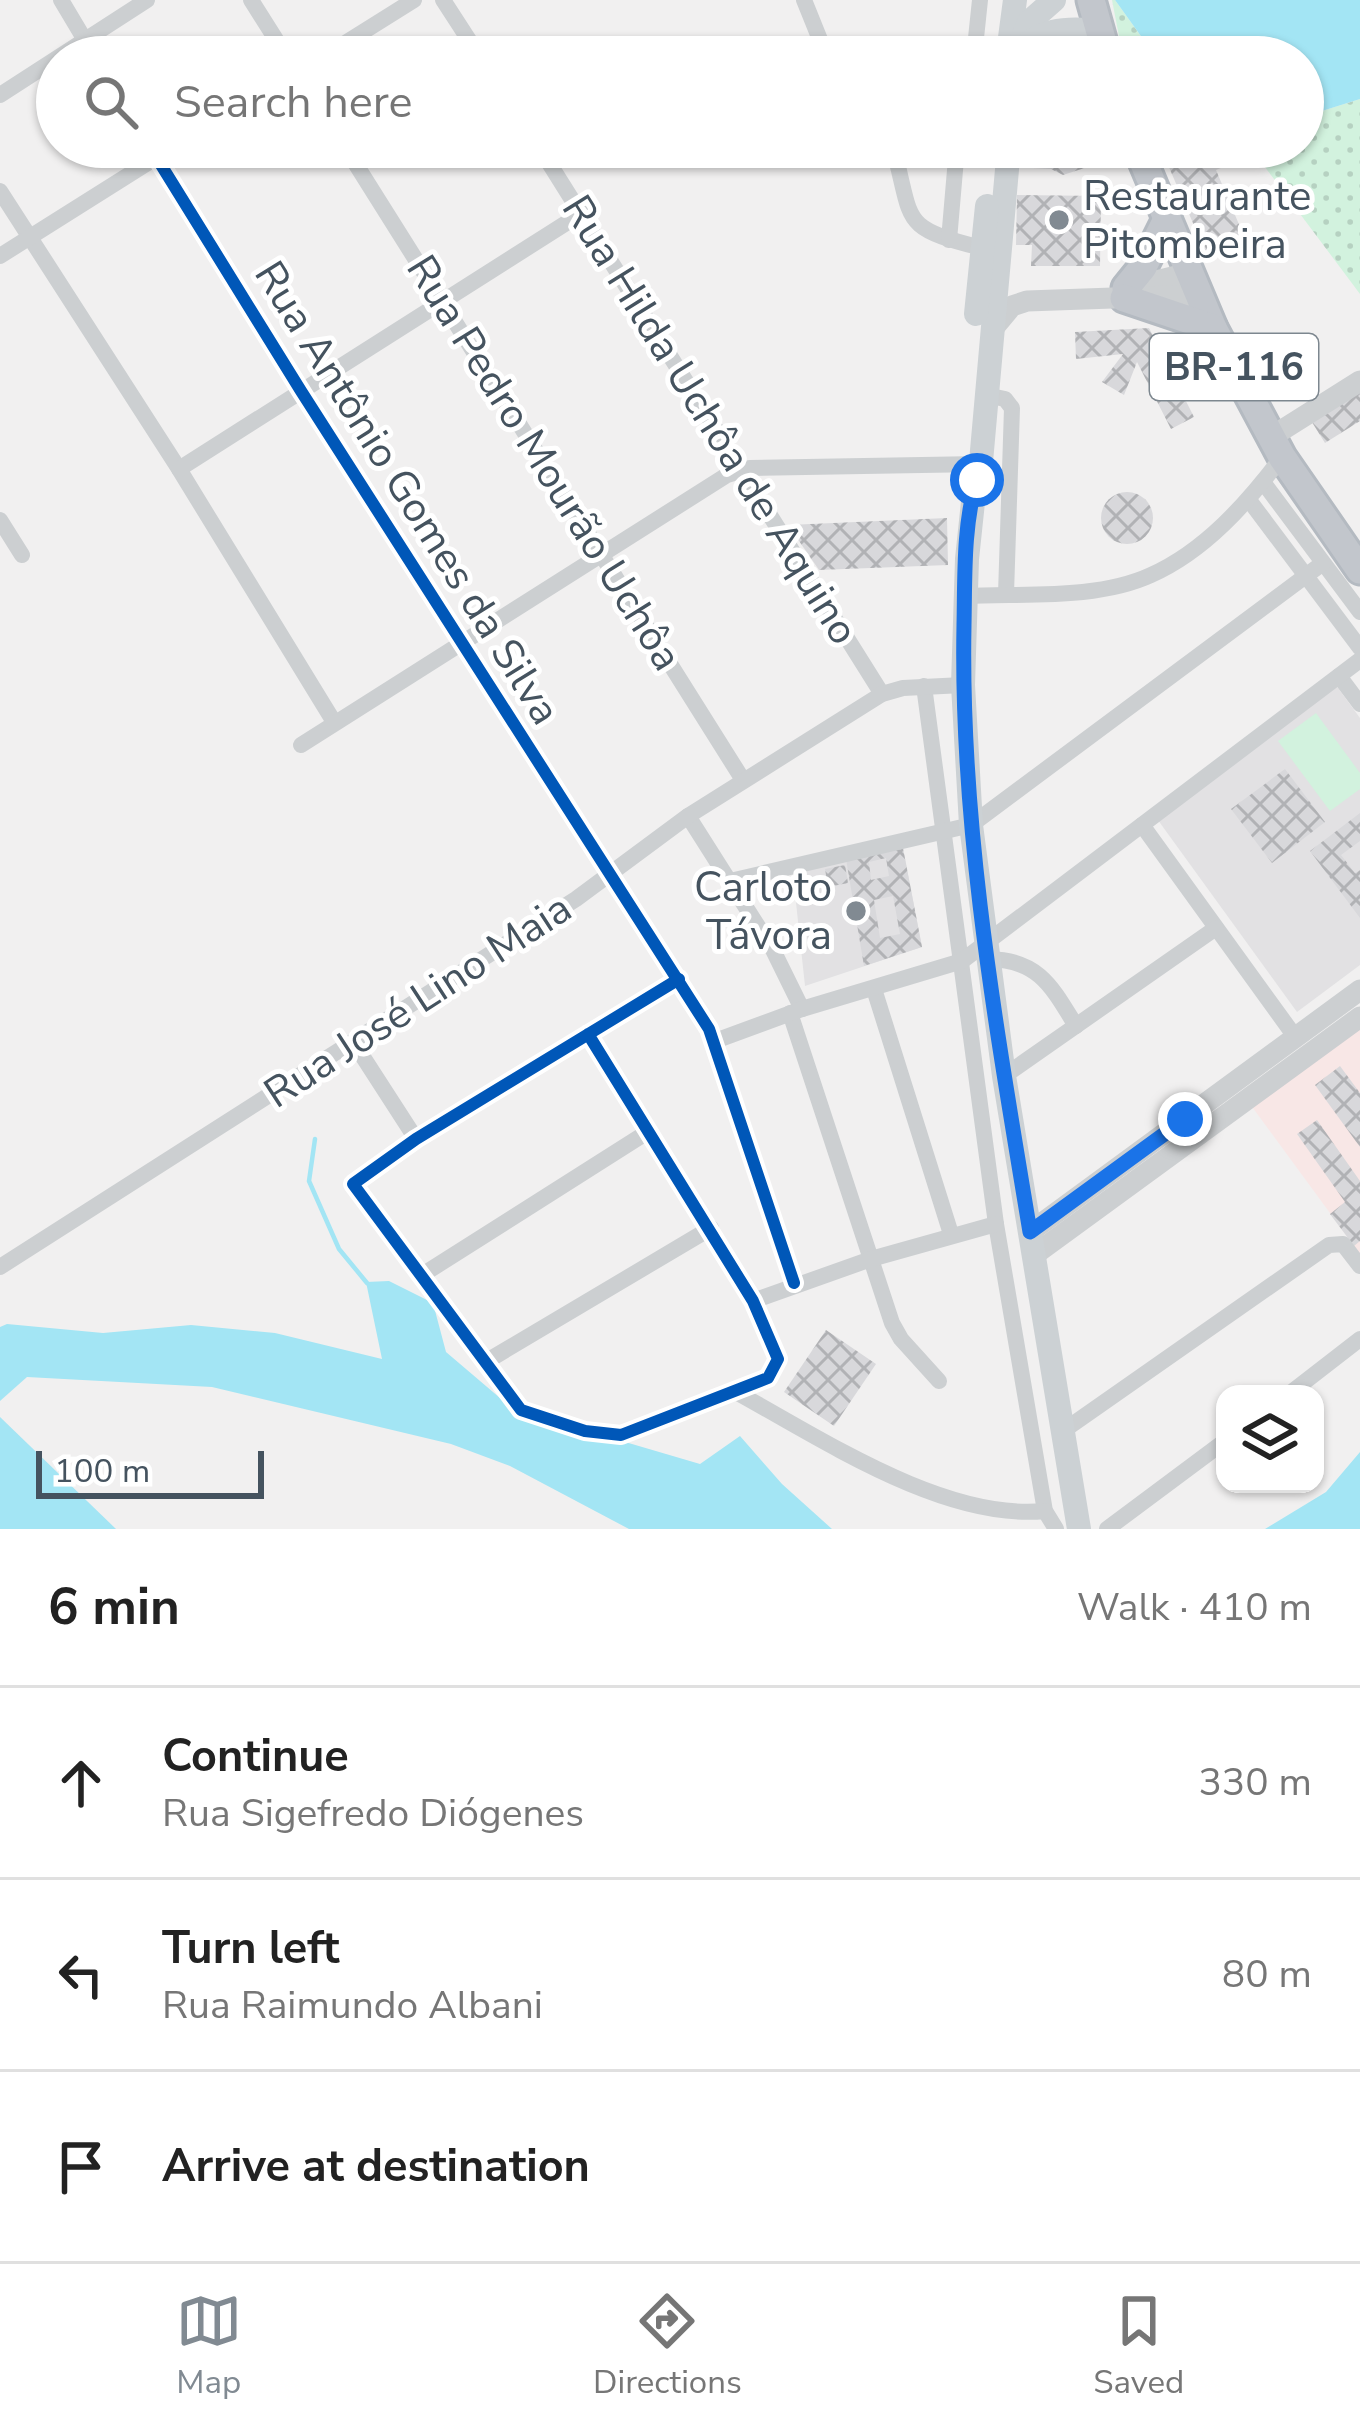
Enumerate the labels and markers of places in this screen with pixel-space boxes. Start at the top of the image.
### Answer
place label: Restaurante Pitombeira [1083,168,1311,273]
marker: Restaurante Pitombeira [1046,207,1072,233]
place label: Carloto Távora [694,859,832,964]
marker: Carloto Távora [843,898,869,924]

